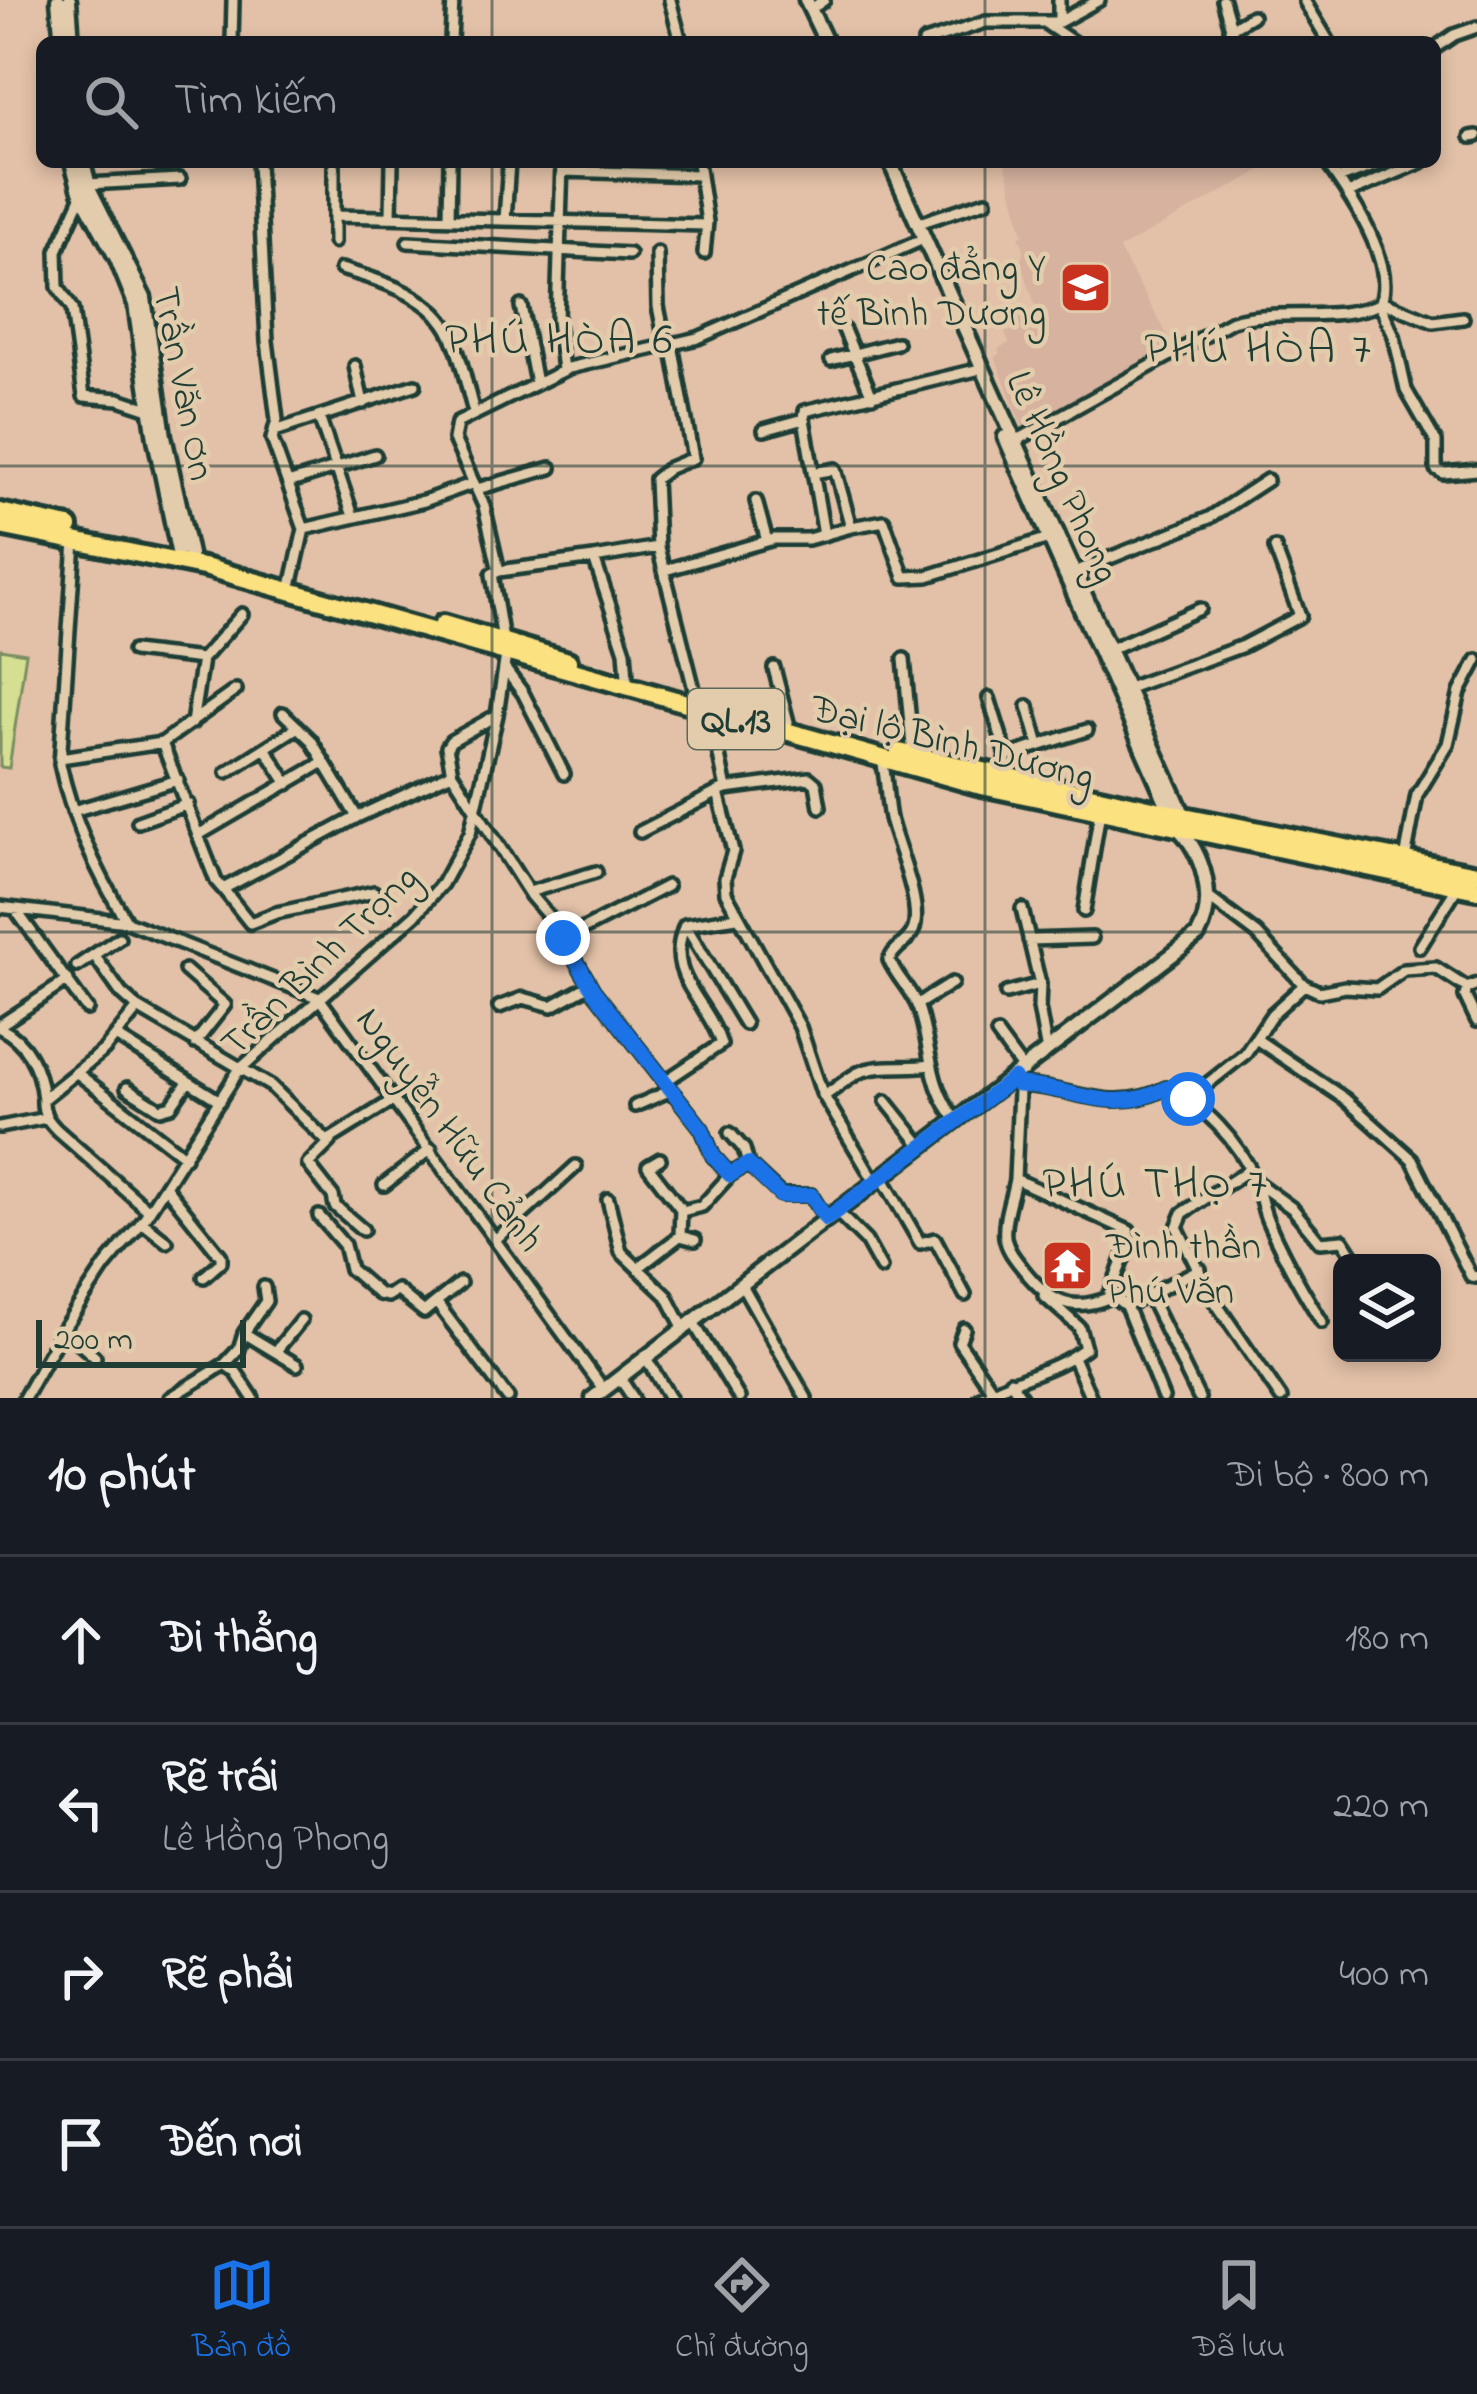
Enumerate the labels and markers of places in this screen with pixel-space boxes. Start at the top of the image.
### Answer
place label: Cao đẳng Y tế Bình Dương [817,242,1046,344]
school or university icon: Cao đẳng Y tế Bình Dương [1057,260,1113,316]
place label: Đình thần Phú Văn [1105,1220,1261,1322]
temple icon: Đình thần Phú Văn [1039,1238,1095,1294]

